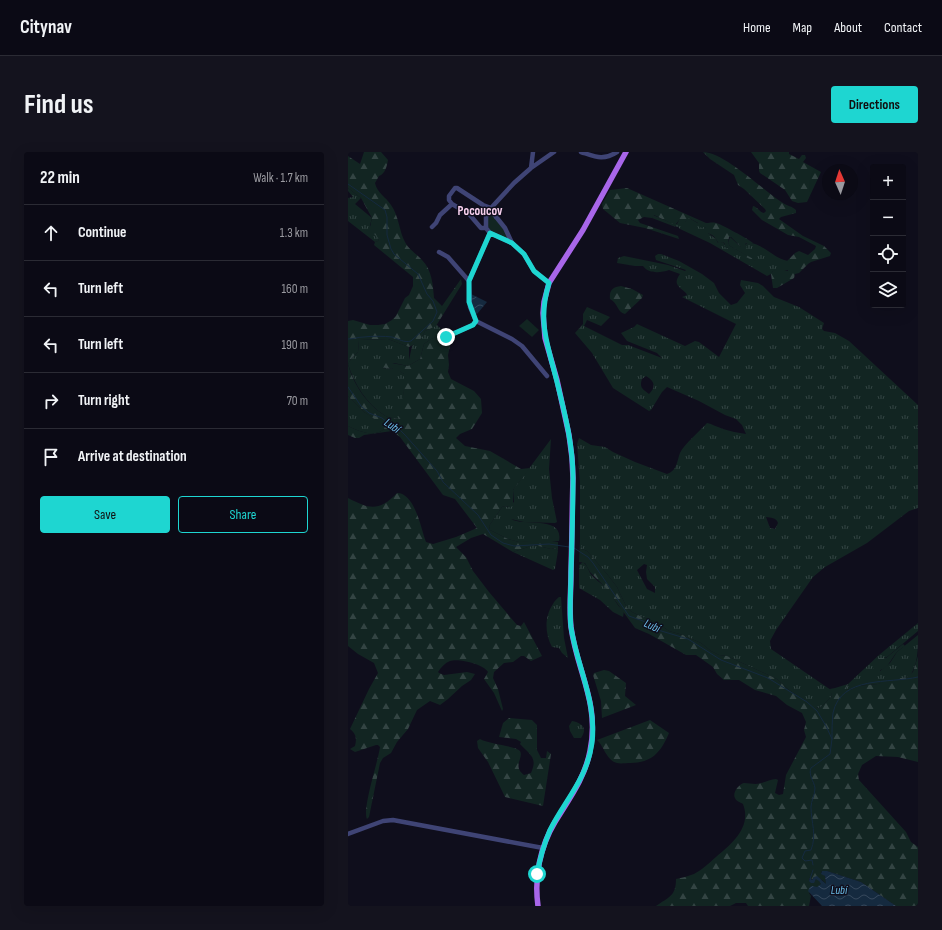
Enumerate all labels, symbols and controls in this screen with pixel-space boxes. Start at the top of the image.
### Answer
text: Citynav [20,16,72,39]
text: Home [743,19,771,36]
text: Map [793,19,812,36]
text: About [834,19,862,36]
text: Contact [884,19,922,36]
button: Directions [831,86,918,123]
text: Find us [24,88,93,121]
north arrow [822,164,858,200]
map controls [870,164,906,308]
button: + [870,164,906,200]
text: 22 min [40,168,80,188]
text: Walk · 1.7 km [253,170,308,186]
button: − [870,200,906,236]
district label: Pocoucov [458,203,503,219]
icon: ahead [40,222,62,244]
text: Continue [78,223,127,242]
text: 1.3 km [280,225,308,241]
button: locate [870,236,906,272]
button: layers [870,272,906,308]
icon: left [40,278,62,300]
text: Turn left [78,279,123,298]
text: 160 m [282,281,308,297]
route end [437,328,455,346]
icon: left [40,334,62,356]
text: Turn left [78,335,123,354]
text: 190 m [281,337,308,353]
icon: right [40,390,62,412]
text: Turn right [78,391,130,410]
text: 70 m [287,393,308,409]
water label: Lubí [381,415,404,438]
icon: arrive [40,446,62,468]
text: Arrive at destination [78,447,187,466]
button: Save [40,496,170,533]
button: Share [178,496,308,533]
water label: Lubí [642,616,664,637]
route start [528,865,546,883]
water label: Lubí [831,883,849,898]

